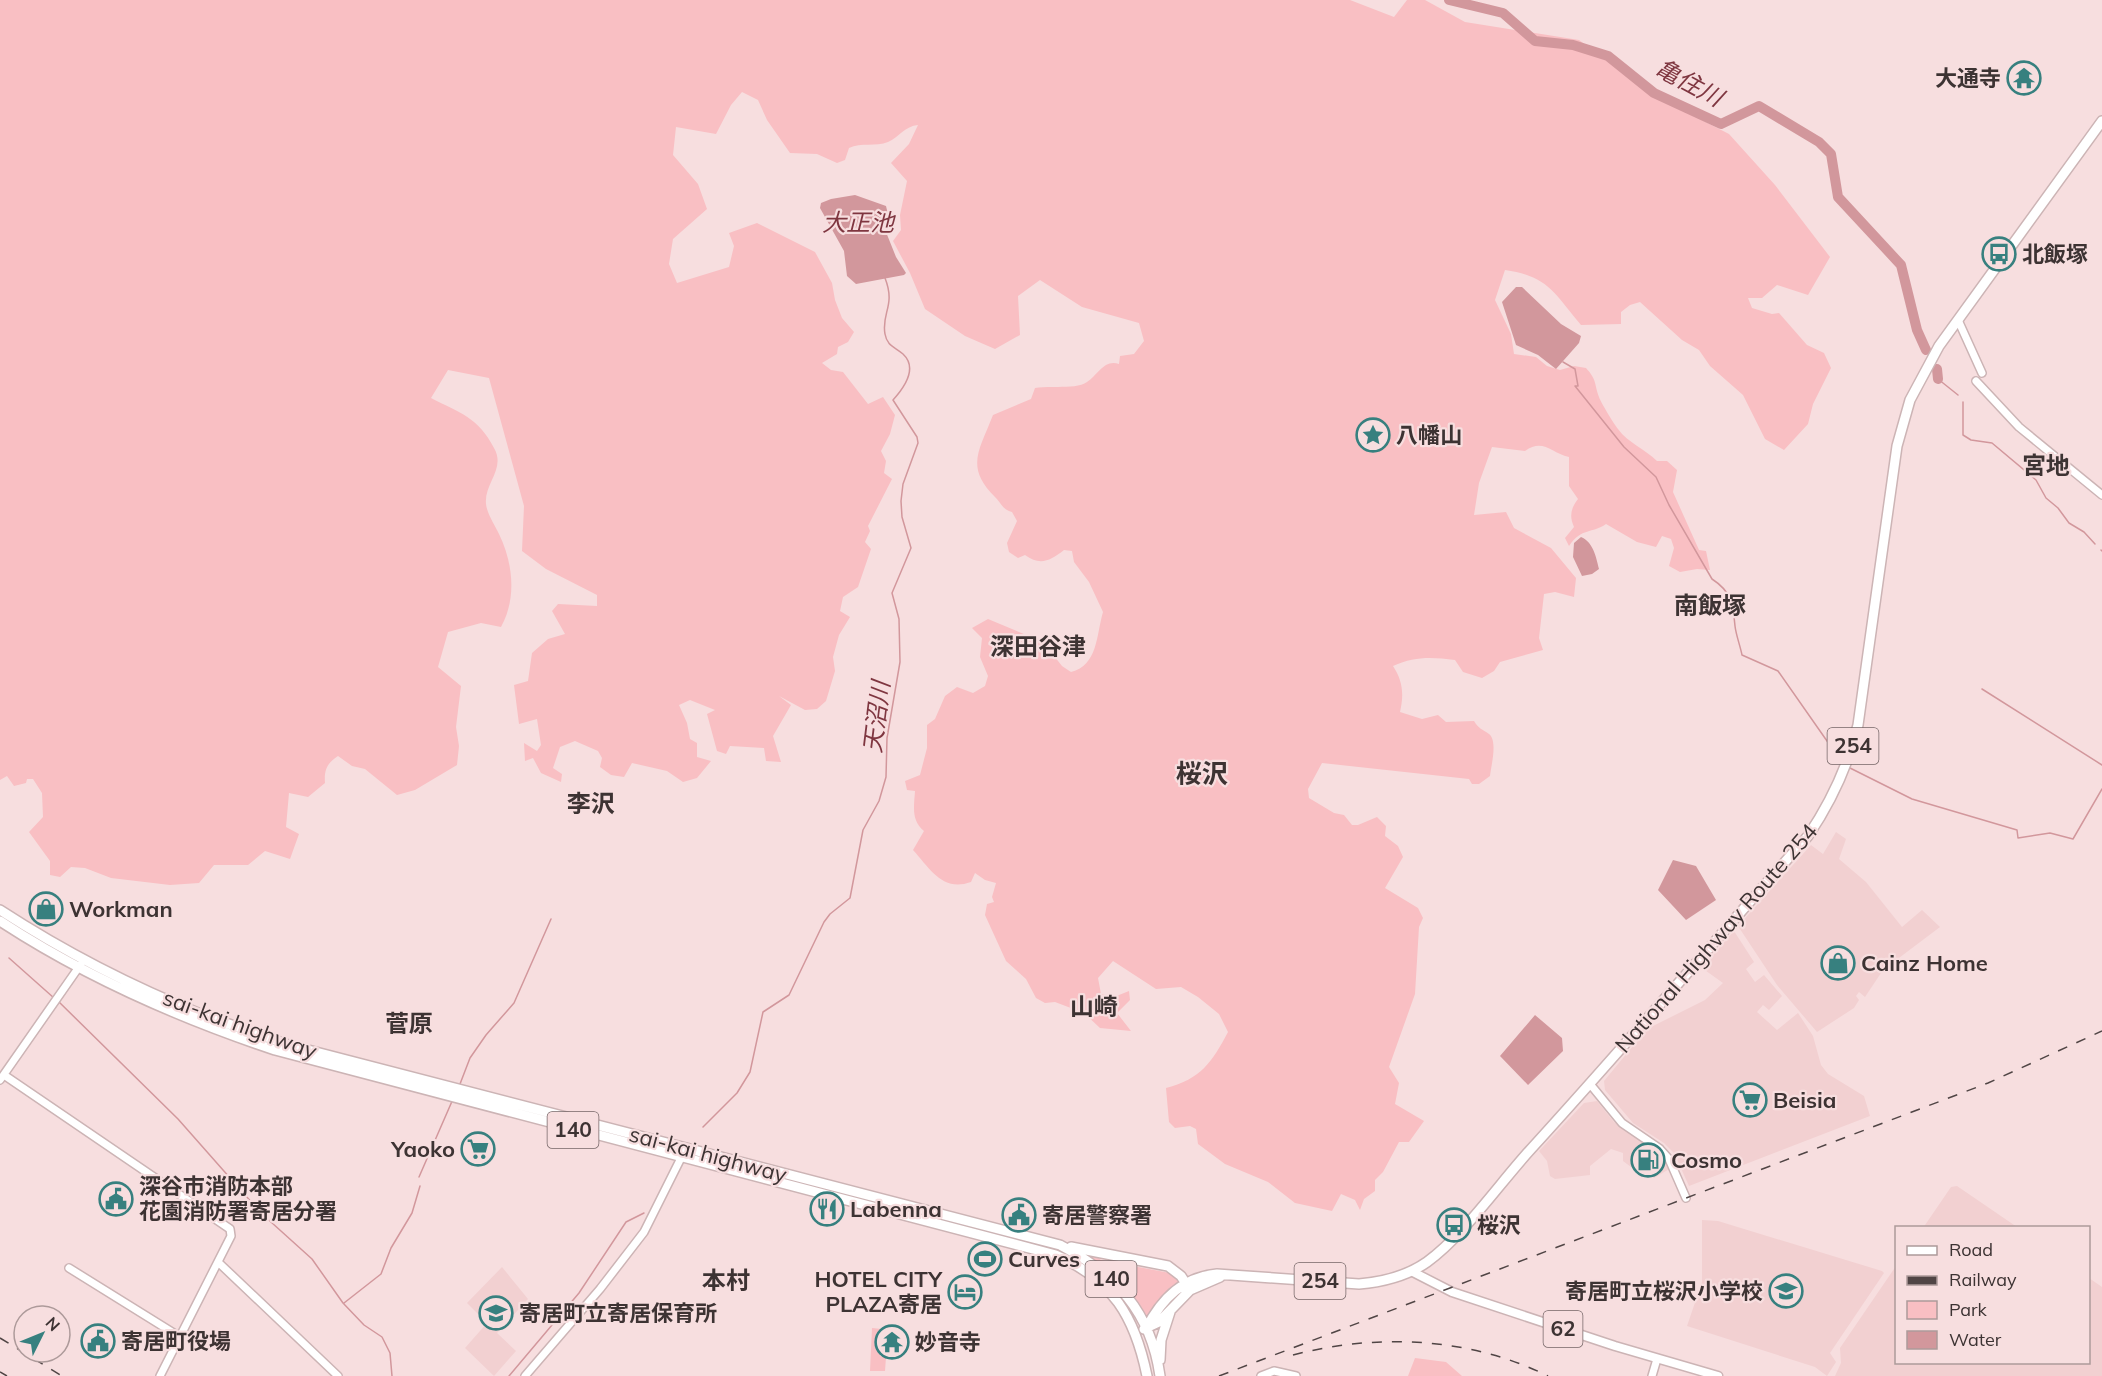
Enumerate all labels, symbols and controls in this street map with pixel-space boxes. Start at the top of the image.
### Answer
water label: 亀住川 [1651,52,1731,114]
temple icon: 大通寺 [2006,60,2042,96]
place label: 大通寺 [1935,64,2001,92]
water label: 大正池 [822,207,896,237]
bus stop icon: 北飯塚 [1981,236,2017,272]
place label: 北飯塚 [2022,240,2088,268]
place icon: 八幡山 [1355,417,1391,453]
place label: 八幡山 [1396,421,1462,449]
district label: 宮地 [2022,450,2070,480]
district label: 南飯塚 [1674,590,1746,620]
district label: 深田谷津 [990,631,1086,661]
water label: 天沼川 [857,676,896,754]
road number: 254 [1828,728,1878,764]
district label: 桜沢 [1176,757,1228,790]
district label: 李沢 [567,788,615,818]
street label: National Highway Route 254 [1609,818,1823,1058]
shop icon: Workman [28,891,64,927]
place label: Workman [69,895,173,923]
shop icon: Cainz Home [1820,945,1856,981]
place label: Cainz Home [1861,949,1988,977]
street label: sai-kai highway [159,983,321,1065]
district label: 山崎 [1070,991,1118,1021]
district label: 菅原 [385,1008,433,1038]
supermarket icon: Beisia [1732,1082,1768,1118]
place label: Beisia [1773,1086,1836,1114]
road number: 140 [548,1112,598,1148]
street label: sai-kai highway [626,1120,790,1189]
supermarket icon: Yaoko [460,1131,496,1167]
place label: Yaoko [390,1135,455,1163]
fuel station icon: Cosmo [1630,1142,1666,1178]
place label: Cosmo [1671,1146,1742,1174]
place label: 深谷市消防本部 花園消防署寄居分署 [139,1172,337,1225]
public building icon: 深谷市消防本部 花園消防署寄居分署 [98,1181,134,1217]
restaurant icon: Labenna [809,1191,845,1227]
place label: Labenna [850,1195,942,1223]
public building icon: 寄居警察署 [1001,1197,1037,1233]
place label: 寄居警察署 [1042,1201,1152,1229]
bus stop icon: 桜沢 [1436,1207,1472,1243]
place label: 桜沢 [1477,1211,1521,1239]
legend [1895,1226,2090,1364]
text: Road [1949,1238,1993,1261]
sports icon: Curves [967,1241,1003,1277]
place label: Curves [1008,1245,1080,1273]
road number: 140 [1086,1261,1136,1297]
road number: 254 [1294,1263,1346,1299]
district label: 本村 [702,1265,750,1295]
place label: HOTEL CITY PLAZA寄居 [814,1265,943,1318]
text: Railway [1949,1268,2017,1291]
school or university icon: 寄居町立桜沢小学校 [1768,1273,1804,1309]
hotel icon: HOTEL CITY PLAZA寄居 [947,1274,983,1310]
place label: 寄居町立桜沢小学校 [1565,1277,1763,1305]
school or university icon: 寄居町立寄居保育所 [478,1295,514,1331]
text: Park [1949,1298,1988,1321]
place label: 寄居町立寄居保育所 [519,1299,717,1327]
north arrow [12,1304,72,1364]
road number: 62 [1544,1311,1582,1347]
text: N [42,1313,64,1335]
public building icon: 寄居町役場 [80,1323,116,1359]
temple icon: 妙音寺 [874,1324,910,1360]
place label: 寄居町役場 [121,1327,231,1355]
place label: 妙音寺 [915,1328,981,1356]
text: Water [1949,1328,2002,1351]

